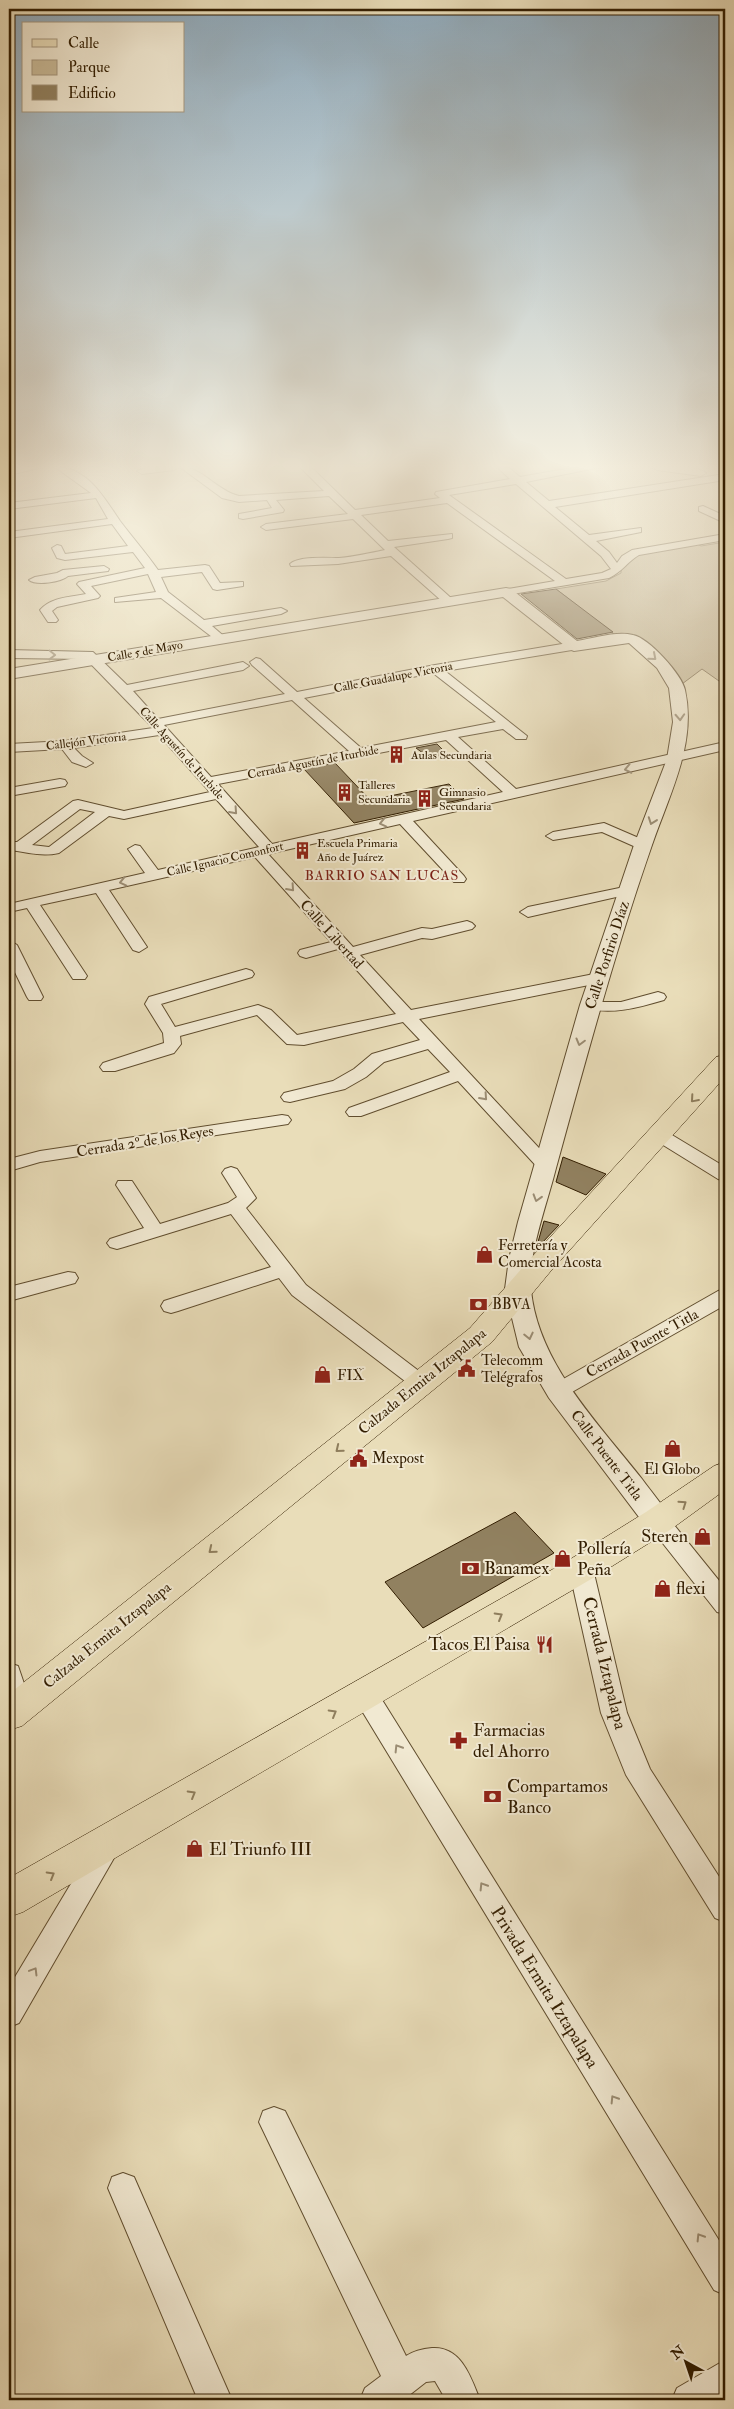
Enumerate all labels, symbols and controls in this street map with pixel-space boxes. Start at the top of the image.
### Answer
legend [22,22,185,112]
text: Calle [68,34,99,53]
text: Parque [68,58,110,77]
text: Edificio [68,84,116,103]
street label: Calle 5 de Mayo [106,637,184,665]
one-way arrow [48,650,56,660]
one-way arrow [647,651,656,660]
street label: Calle Guadalupe Victoria [332,658,455,696]
street label: Calle Agustín de Iturbide [136,704,227,803]
one-way arrow [675,714,685,721]
street label: Callejón Victoria [45,729,128,754]
street label: Cerrada Agustín de Iturbide [246,742,380,783]
building icon: Aulas Secundaria [387,745,407,765]
place label: Aulas Secundaria [410,748,493,763]
one-way arrow [623,763,632,774]
place label: Talleres Secundaria [358,778,411,807]
building icon: Talleres Secundaria [334,782,354,802]
place label: Gimnasio Secundaria [439,785,492,814]
building icon: Gimnasio Secundaria [415,789,435,809]
one-way arrow [228,805,237,814]
one-way arrow [648,816,658,824]
one-way arrow [379,817,388,828]
place label: Escuela Primaria Año de Juárez [316,836,399,865]
street label: Calle Ignacio Comonfort [165,839,285,880]
building icon: Escuela Primaria Año de Juárez [293,840,313,860]
district label: BARRIO SAN LUCAS [305,867,459,884]
one-way arrow [118,876,127,887]
one-way arrow [285,882,294,891]
street label: Calle Libertad [296,896,368,973]
street label: Calle Porfirio Díaz [581,898,634,1012]
one-way arrow [576,1037,586,1045]
one-way arrow [478,1092,487,1101]
one-way arrow [690,1093,699,1102]
street label: Cerrada 2º de los Reyes [75,1121,215,1162]
one-way arrow [532,1194,542,1202]
place label: Ferretería y Comercial Acosta [498,1236,603,1272]
shop icon: Ferretería y Comercial Acosta [474,1244,494,1264]
bank icon: BBVA [468,1294,488,1314]
place label: BBVA [492,1295,531,1314]
street label: Cerrada Puente Titla [583,1304,703,1382]
street label: Calzada Ermita Iztapalapa [355,1323,491,1440]
one-way arrow [523,1332,534,1341]
place label: Telecomm Telégrafos [481,1351,543,1387]
public building icon: Telecomm Telégrafos [457,1359,477,1379]
shop icon: FIX [313,1365,333,1385]
place label: FIX [337,1366,364,1385]
street label: Calle Puente Titla [566,1406,647,1505]
shop icon: El Globo [662,1438,682,1458]
one-way arrow [335,1443,344,1452]
public building icon: Mexpost [348,1448,368,1468]
place label: Mexpost [372,1449,424,1469]
place label: El Globo [644,1460,700,1479]
one-way arrow [677,1501,687,1510]
place label: Steren [641,1525,688,1548]
shop icon: Steren [692,1526,712,1546]
place label: Pollería Peña [577,1537,632,1581]
one-way arrow [209,1545,218,1553]
shop icon: Pollería Peña [553,1548,573,1568]
place label: Banamex [484,1557,549,1580]
bank icon: Banamex [460,1558,480,1578]
street label: Calzada Ermita Iztapalapa [40,1577,176,1694]
place label: flexi [676,1577,706,1600]
shop icon: flexi [652,1578,672,1598]
street label: Cerrada Iztapalapa [577,1594,632,1732]
one-way arrow [494,1612,503,1622]
place label: Tacos El Paisa [428,1633,531,1656]
restaurant icon: Tacos El Paisa [534,1634,554,1654]
one-way arrow [327,1709,336,1719]
place label: Farmacias del Ahorro [473,1719,550,1763]
pharmacy icon: Farmacias del Ahorro [449,1730,469,1750]
one-way arrow [394,1744,404,1753]
place label: Compartamos Banco [507,1775,608,1819]
bank icon: Compartamos Banco [483,1786,503,1806]
one-way arrow [187,1790,196,1800]
place label: El Triunfo III [209,1838,312,1861]
shop icon: El Triunfo III [185,1839,205,1859]
one-way arrow [46,1871,55,1881]
one-way arrow [480,1883,489,1892]
street label: Privada Ermita Iztapalapa [485,1902,604,2073]
one-way arrow [27,1967,37,1976]
one-way arrow [611,2095,621,2104]
one-way arrow [696,2234,706,2243]
north arrow [662,2336,712,2386]
text: N [667,2342,689,2364]

